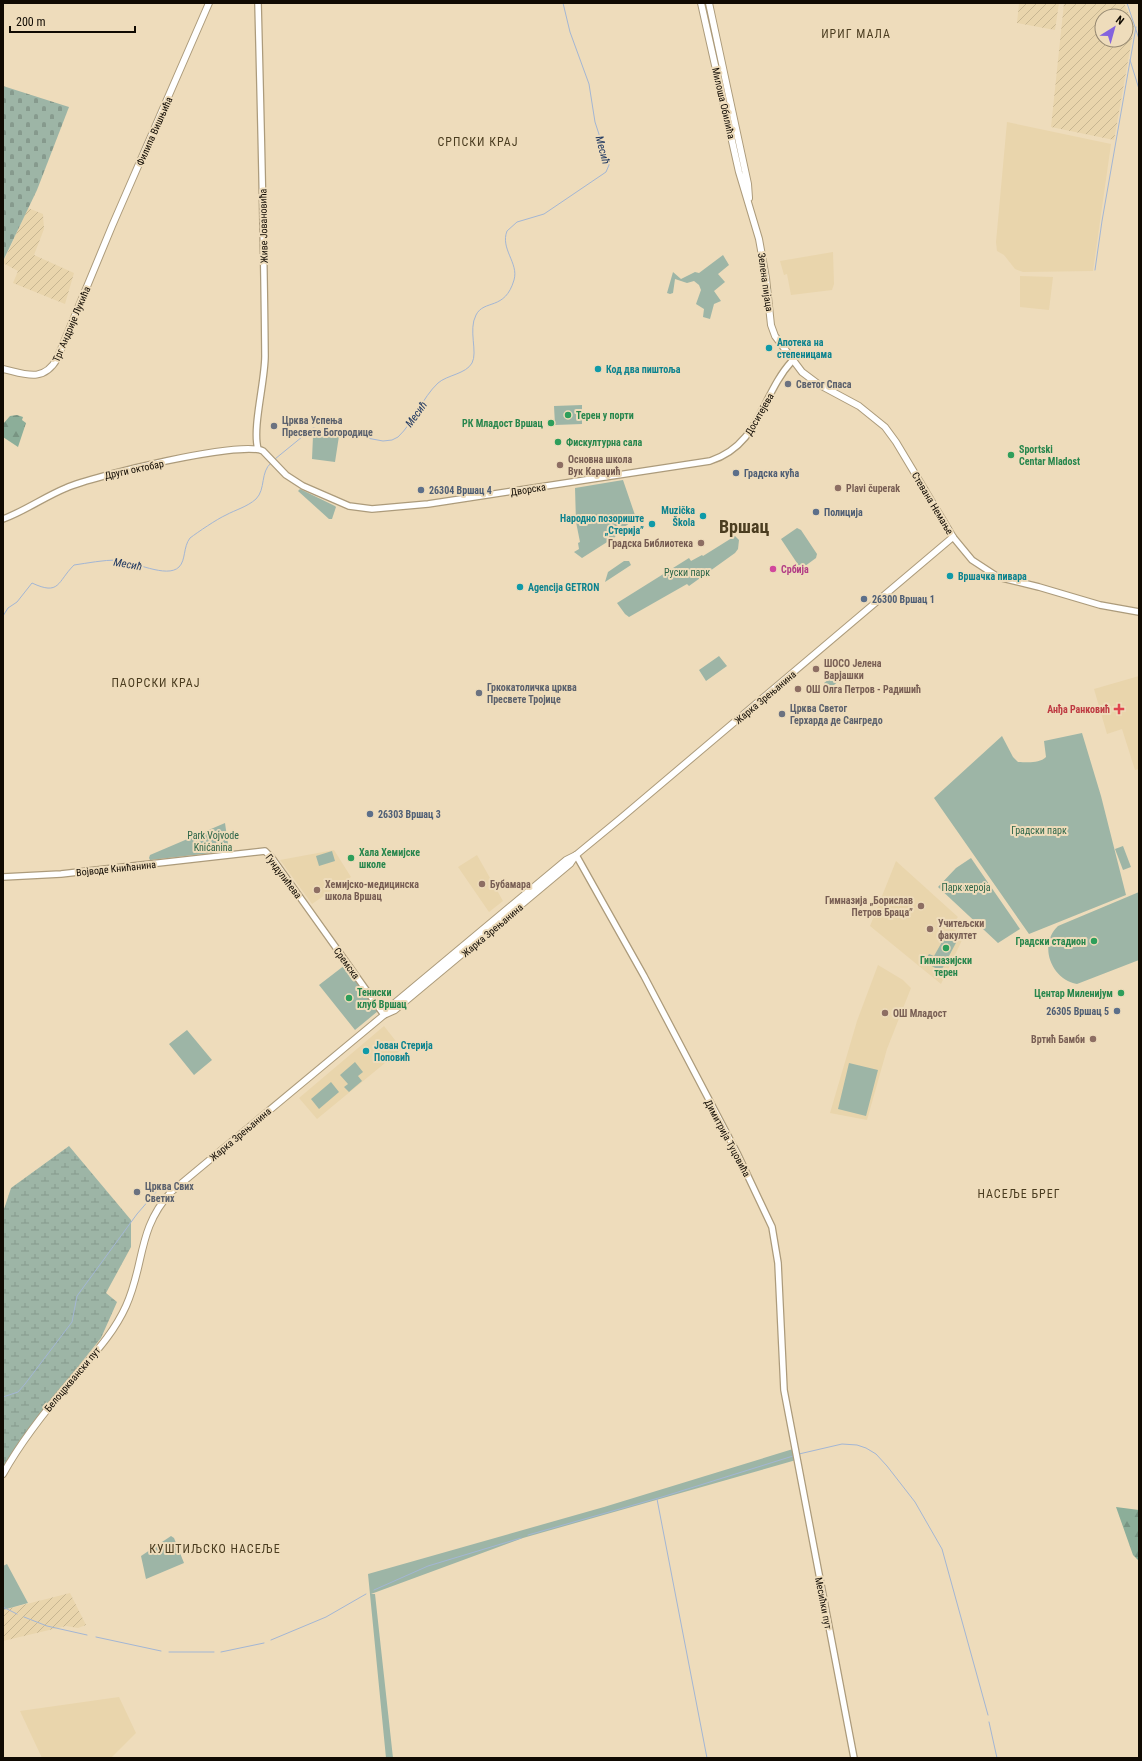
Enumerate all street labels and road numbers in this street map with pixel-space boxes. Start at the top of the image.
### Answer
street label: Милоша Обилића [710,66,737,140]
street label: Филипа Вишњића [133,95,175,167]
street label: Живе Јовановића [257,188,270,263]
street label: Зелена пијаца [756,252,775,312]
street label: Трг Андрије Лукића [51,285,92,364]
street label: Доситејева [743,391,776,437]
street label: Други октобар [104,458,165,481]
street label: Стевана Немање [910,470,956,537]
street label: Дворска [510,481,547,498]
street label: Жарка Зрењанина [732,668,798,726]
street label: Гундулићева [263,852,304,901]
street label: Војводе Книћанина [76,859,157,878]
street label: Жарка Зрењанина [459,901,525,959]
street label: Сремска [332,946,362,981]
street label: Димитрија Туцовића [703,1098,753,1179]
street label: Жарка Зрењанина [207,1105,273,1163]
street label: Белоцрквански пут [42,1345,102,1414]
street label: Месићки пут [813,1576,834,1630]

